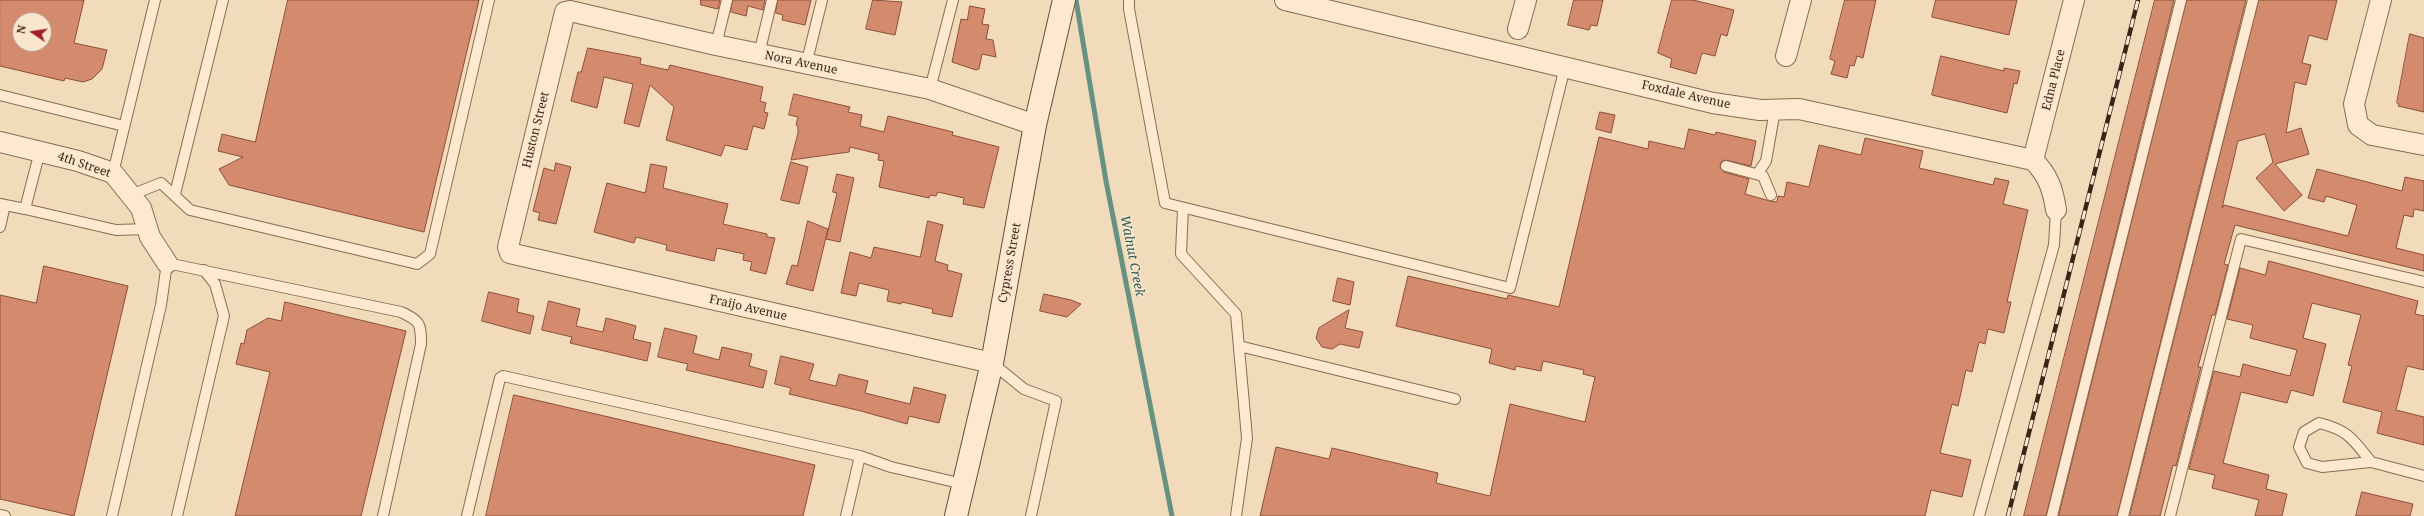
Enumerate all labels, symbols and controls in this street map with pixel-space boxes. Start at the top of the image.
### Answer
north arrow [12,12,52,52]
text: N [13,24,29,35]
street label: Nora Avenue [763,48,839,78]
street label: Edna Place [2039,48,2069,112]
street label: Foxdale Avenue [1640,78,1732,112]
street label: Huston Street [520,90,552,170]
street label: 4th Street [56,149,112,181]
water label: Walnut Creek [1116,214,1148,298]
street label: Cypress Street [996,222,1024,304]
street label: Fraijo Avenue [708,292,788,324]

